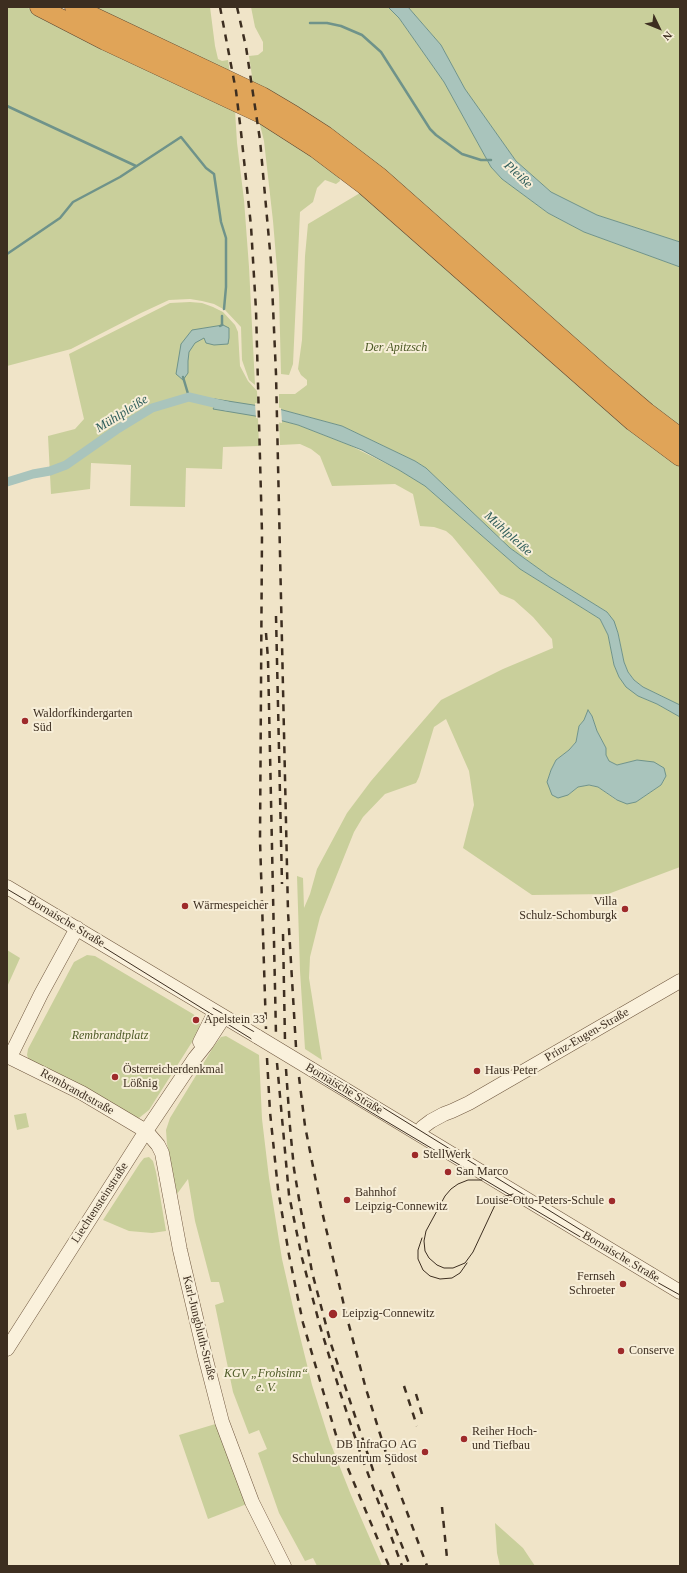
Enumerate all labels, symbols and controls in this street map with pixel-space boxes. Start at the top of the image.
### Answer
north arrow [639,8,679,48]
text: N [661,29,675,43]
water label: Pleiße [501,158,535,192]
park label: Der Apitzsch [365,341,427,355]
water label: Mühlpleiße [93,392,151,436]
water label: Mühlpleiße [481,508,535,560]
place label: Waldorfkindergarten Süd [33,707,132,735]
marker: Waldorfkindergarten Süd [20,716,30,726]
street label: Bornaische Straße [25,893,107,951]
place label: Villa Schulz-Schomburgk [519,895,617,923]
place label: Wärmespeicher [193,899,268,913]
marker: Wärmespeicher [180,901,190,911]
marker: Villa Schulz-Schomburgk [620,904,630,914]
street label: Prinz-Eugen-Straße [542,1005,632,1065]
place label: Apelstein 33 [204,1013,265,1027]
marker: Apelstein 33 [191,1015,201,1025]
park label: Rembrandtplatz [72,1029,148,1043]
street label: Bornaische Straße [303,1060,385,1118]
place label: Österreicherdenkmal Lößnig [123,1063,224,1091]
place label: Haus Peter [485,1064,537,1078]
street label: Rembrandtstraße [38,1066,116,1118]
marker: Haus Peter [472,1066,482,1076]
marker: Österreicherdenkmal Lößnig [110,1072,120,1082]
place label: StellWerk [423,1148,471,1162]
marker: StellWerk [410,1150,420,1160]
street label: Liechtensteinstraße [69,1160,131,1246]
place label: San Marco [456,1165,508,1179]
marker: San Marco [443,1167,453,1177]
place label: Bahnhof Leipzig-Connewitz [355,1186,448,1214]
place label: Louise-Otto-Peters-Schule [476,1194,604,1208]
marker: Bahnhof Leipzig-Connewitz [342,1195,352,1205]
marker: Louise-Otto-Peters-Schule [607,1196,617,1206]
street label: Bornaische Straße [580,1228,662,1286]
place label: Fernseh Schroeter [569,1270,615,1298]
street label: Karl-Jungbluth-Straße [179,1274,219,1382]
marker: Fernseh Schroeter [618,1279,628,1289]
place label: Leipzig-Connewitz [342,1307,435,1321]
marker: Leipzig-Connewitz [327,1308,339,1320]
place label: Conserve [629,1344,674,1358]
marker: Conserve [616,1346,626,1356]
park label: KGV „Frohsinn“ e. V. [224,1367,308,1395]
place label: Reiher Hoch- und Tiefbau [472,1425,537,1453]
marker: Reiher Hoch- und Tiefbau [459,1434,469,1444]
place label: DB InfraGO AG Schulungszentrum Südost [292,1438,417,1466]
marker: DB InfraGO AG Schulungszentrum Südost [420,1447,430,1457]

